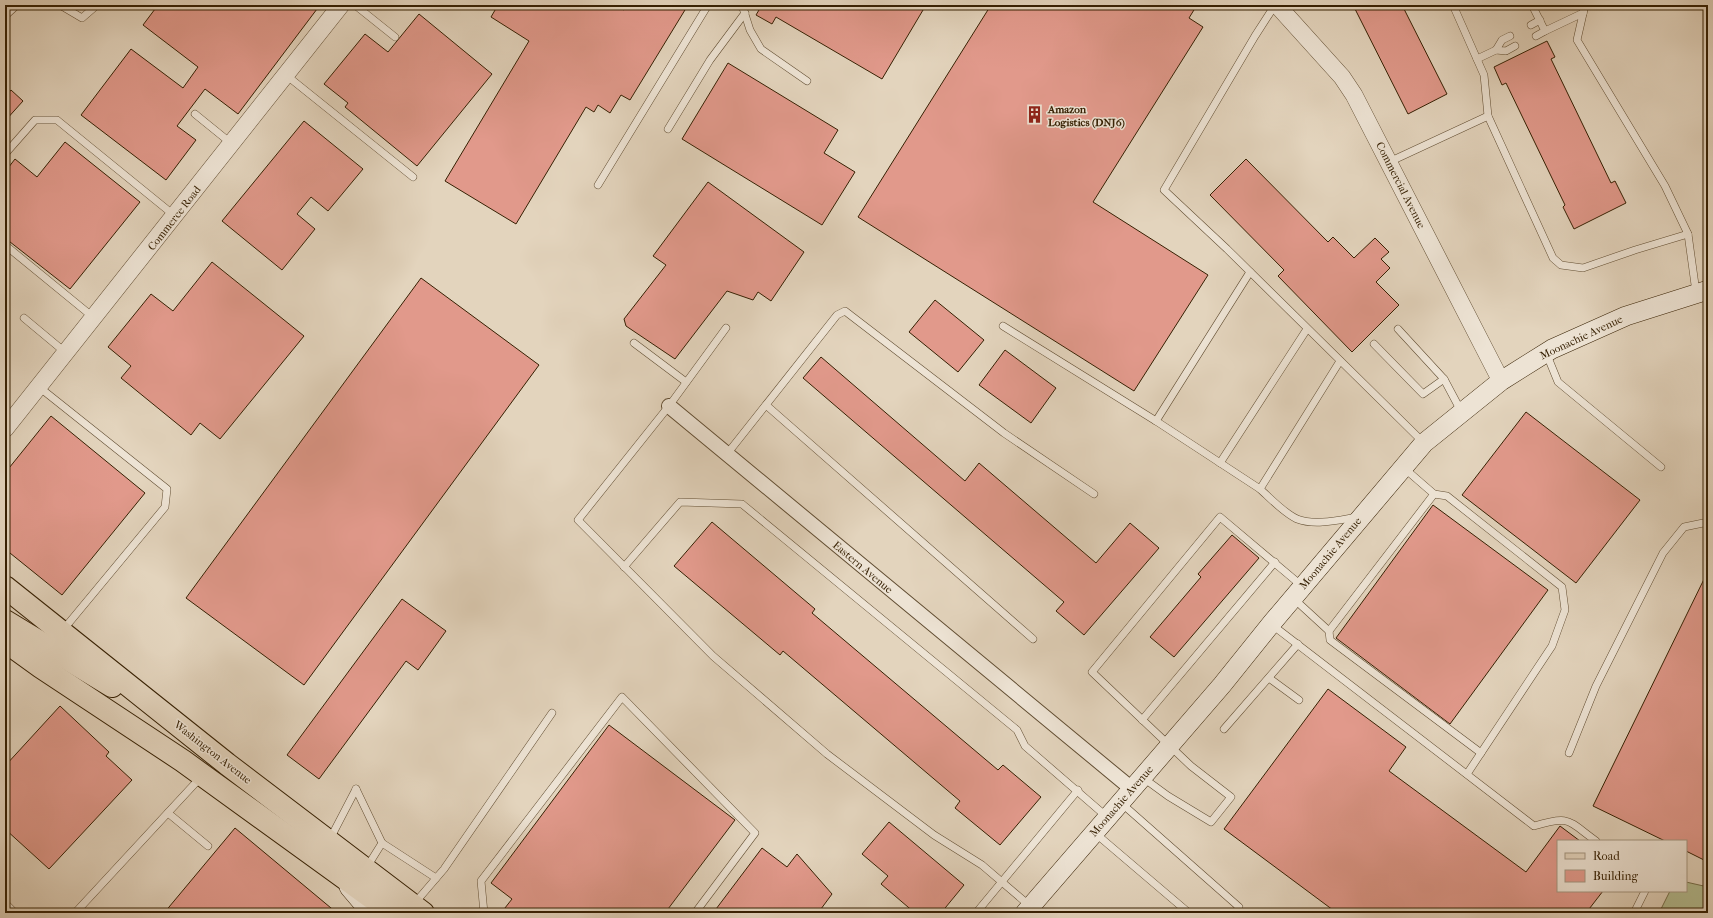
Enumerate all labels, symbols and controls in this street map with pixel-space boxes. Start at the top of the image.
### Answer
place label: Amazon Logistics (DNJ6) [1047,103,1125,129]
building icon: Amazon Logistics (DNJ6) [1025,105,1045,125]
street label: Commercial Avenue [1373,140,1428,231]
street label: Commerce Road [145,183,204,253]
street label: Moonachie Avenue [1538,312,1625,362]
street label: Moonachie Avenue [1296,514,1365,592]
street label: Eastern Avenue [830,539,896,597]
street label: Washington Avenue [171,718,254,787]
street label: Moonachie Avenue [1087,763,1156,840]
legend [1557,840,1687,892]
text: Road [1593,849,1620,863]
text: Building [1593,869,1638,883]

